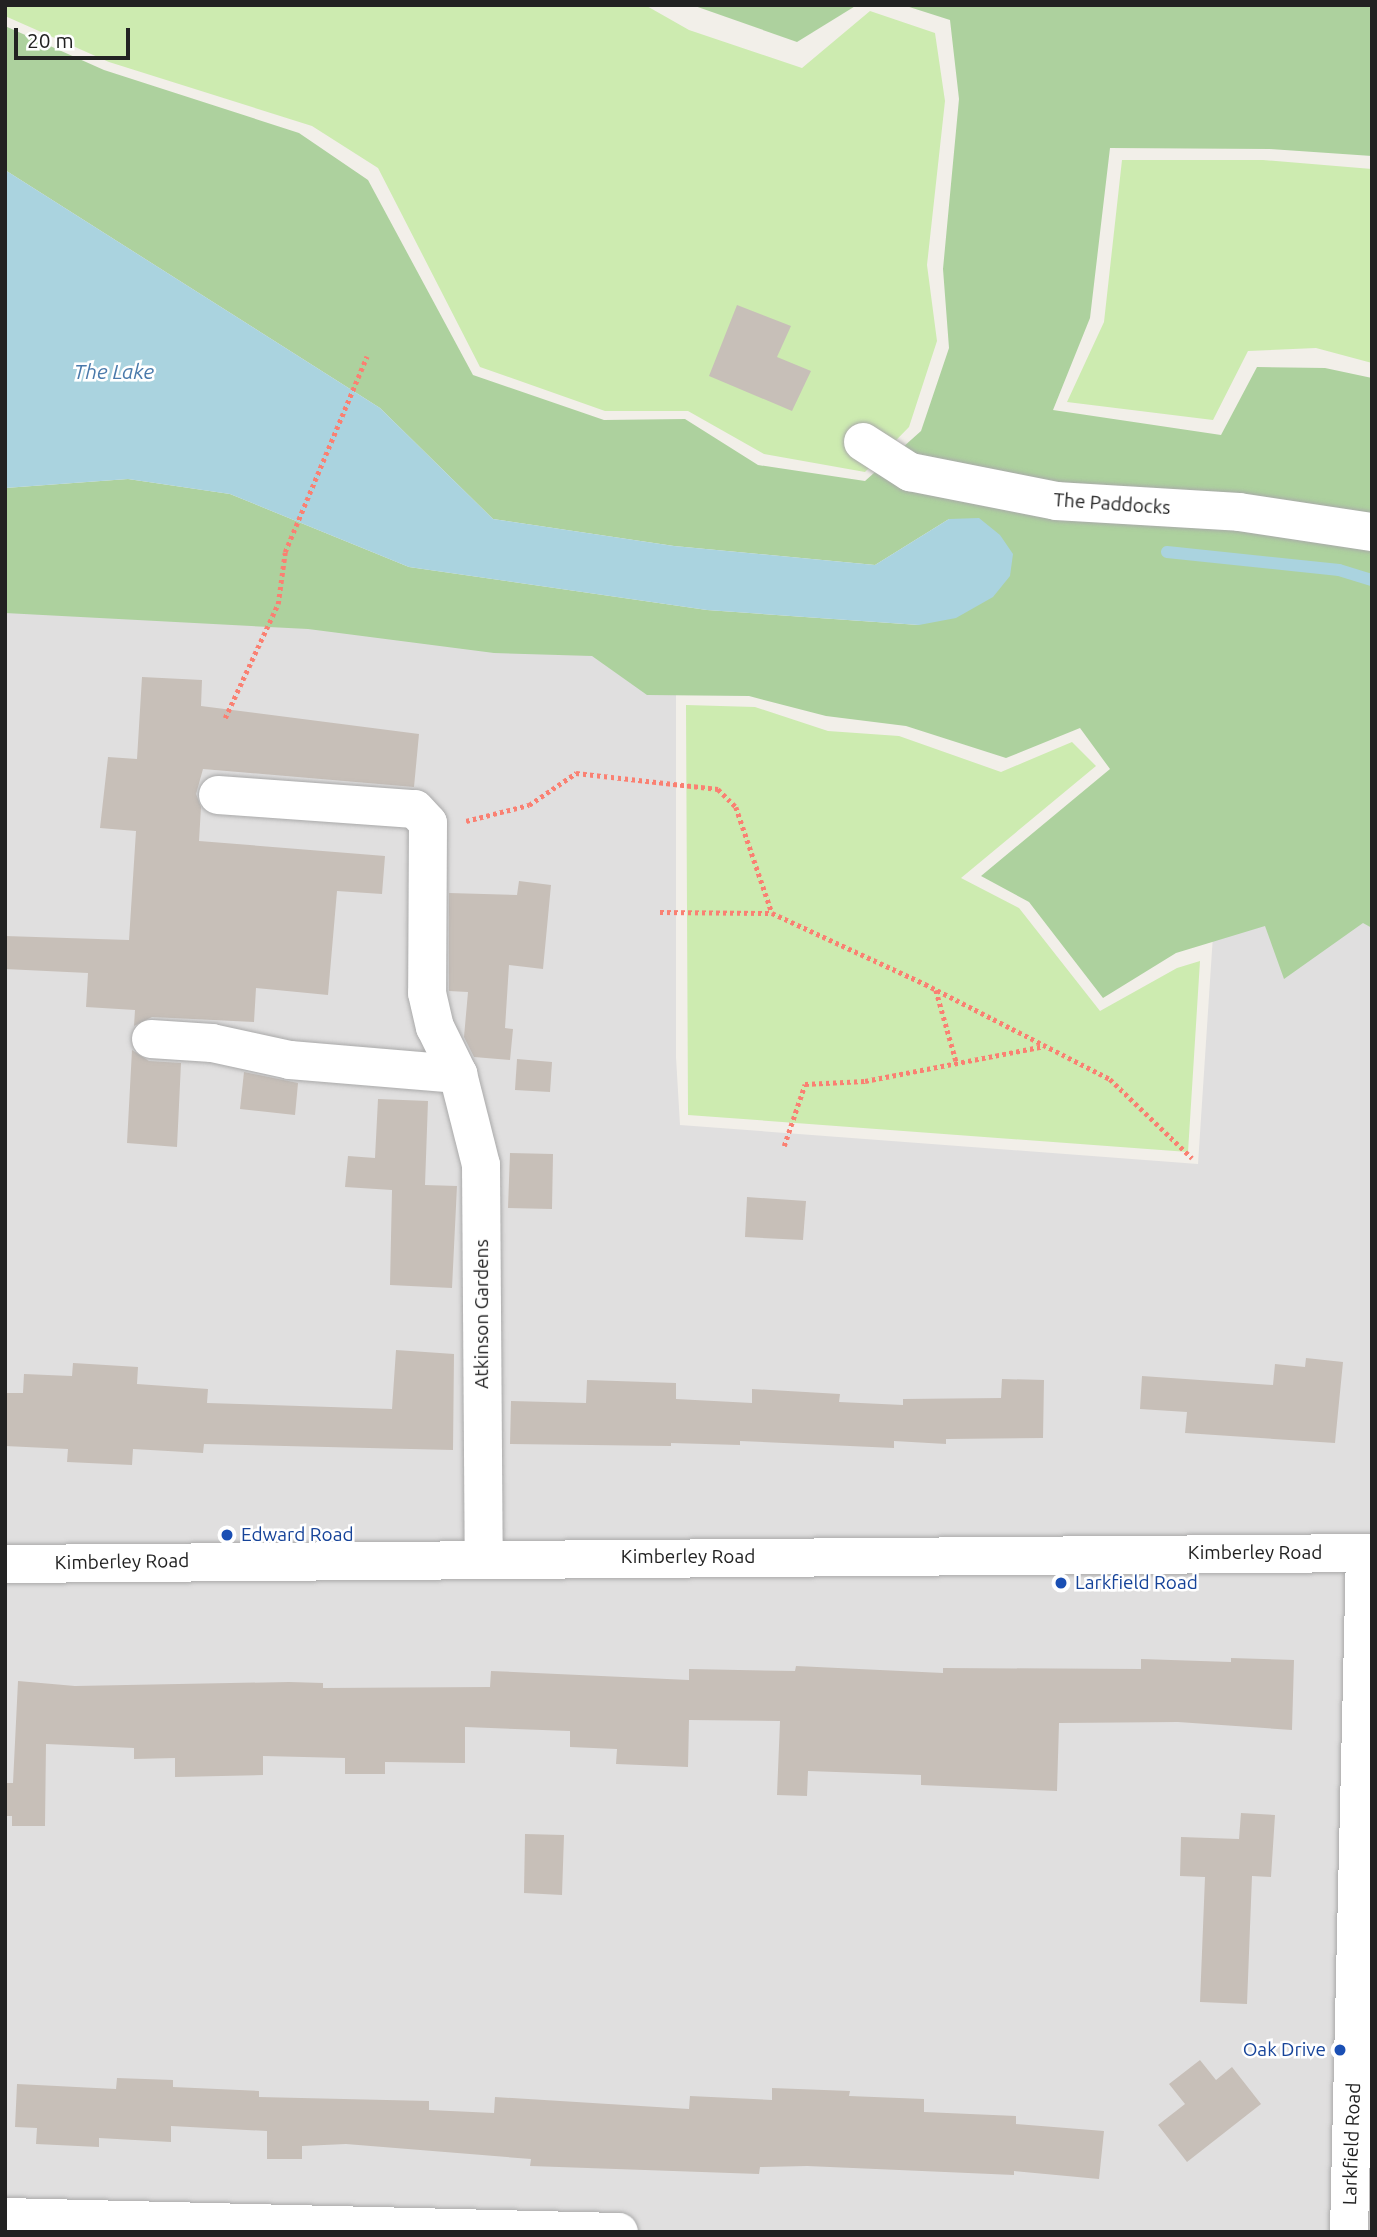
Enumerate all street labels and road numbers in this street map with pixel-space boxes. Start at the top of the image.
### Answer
street label: The Paddocks [1053,489,1171,519]
street label: Atkinson Gardens [471,1239,493,1389]
street label: Kimberley Road [1188,1542,1322,1564]
street label: Kimberley Road [621,1546,755,1568]
street label: Kimberley Road [55,1549,189,1575]
street label: Larkfield Road [1338,2082,1366,2206]

